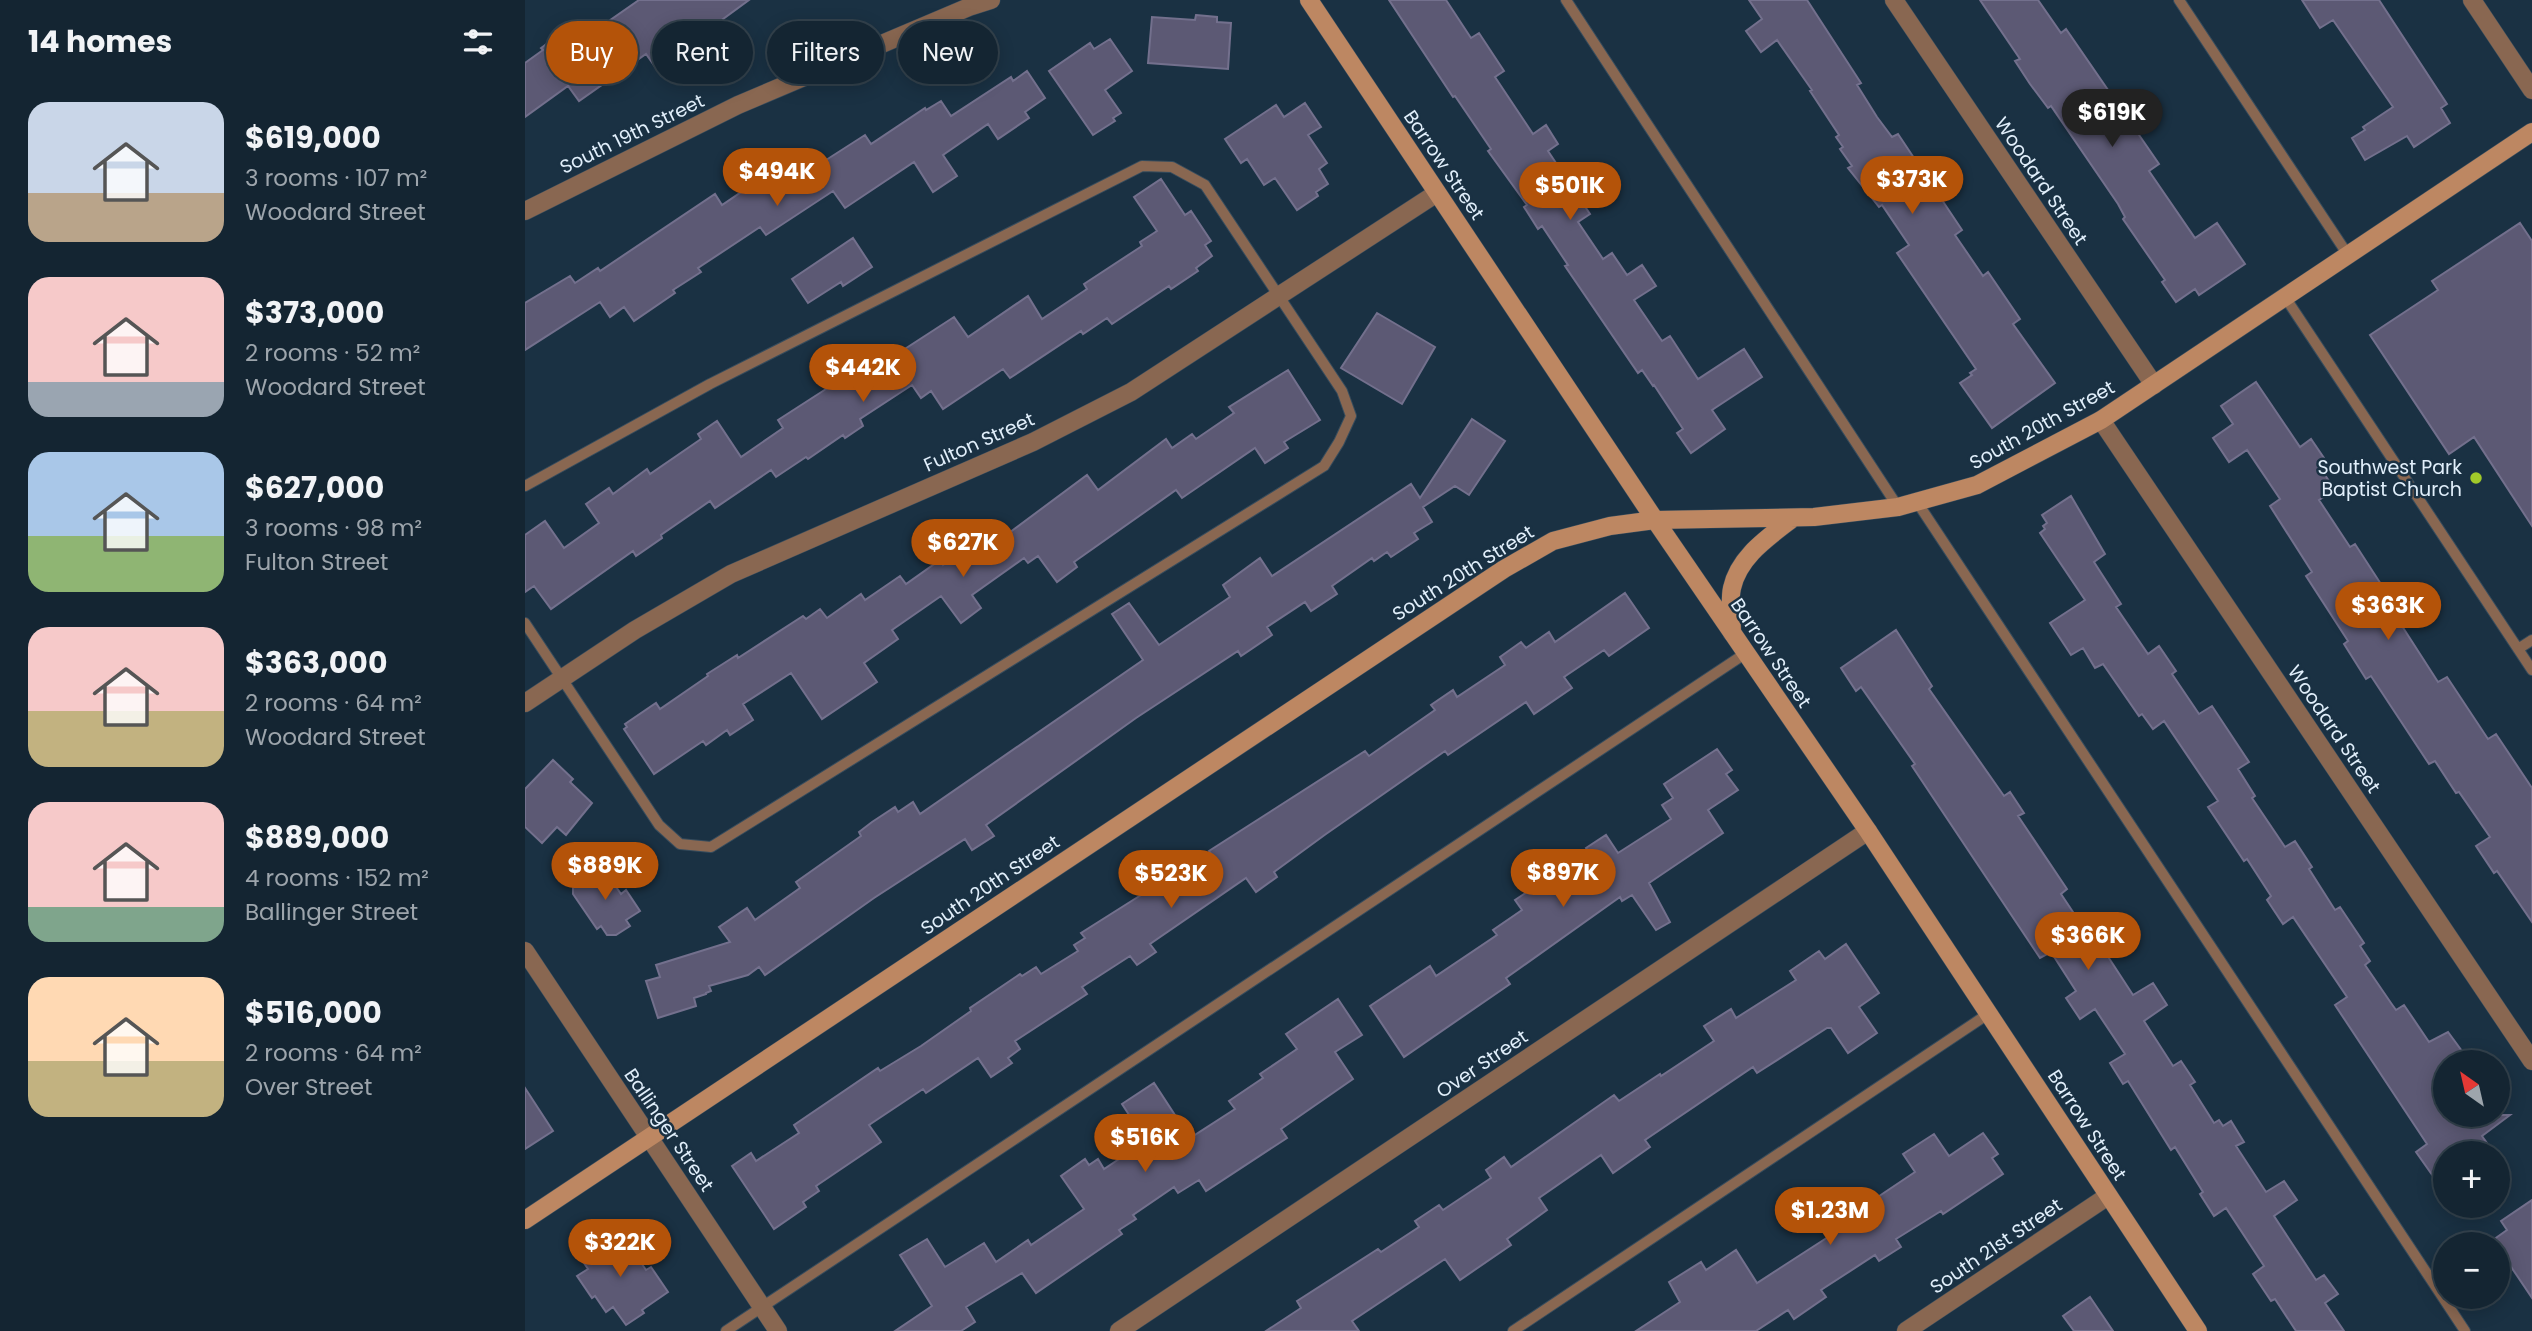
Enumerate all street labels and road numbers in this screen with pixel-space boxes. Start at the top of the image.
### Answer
street label: South 19th Street [555,87,709,181]
street label: Barrow Street [1397,105,1491,225]
street label: Woodard Street [1988,112,2094,250]
street label: South 20th Street [1964,374,2120,476]
street label: Fulton Street [919,406,1039,478]
street label: South 20th Street [1387,519,1539,627]
street label: Barrow Street [1724,593,1818,713]
street label: Woodard Street [2281,660,2387,798]
street label: South 20th Street [915,828,1065,942]
street label: Over Street [1431,1023,1533,1105]
street label: Ballinger Street [618,1063,720,1197]
street label: Barrow Street [2041,1064,2133,1186]
street label: South 21st Street [1925,1192,2068,1300]

